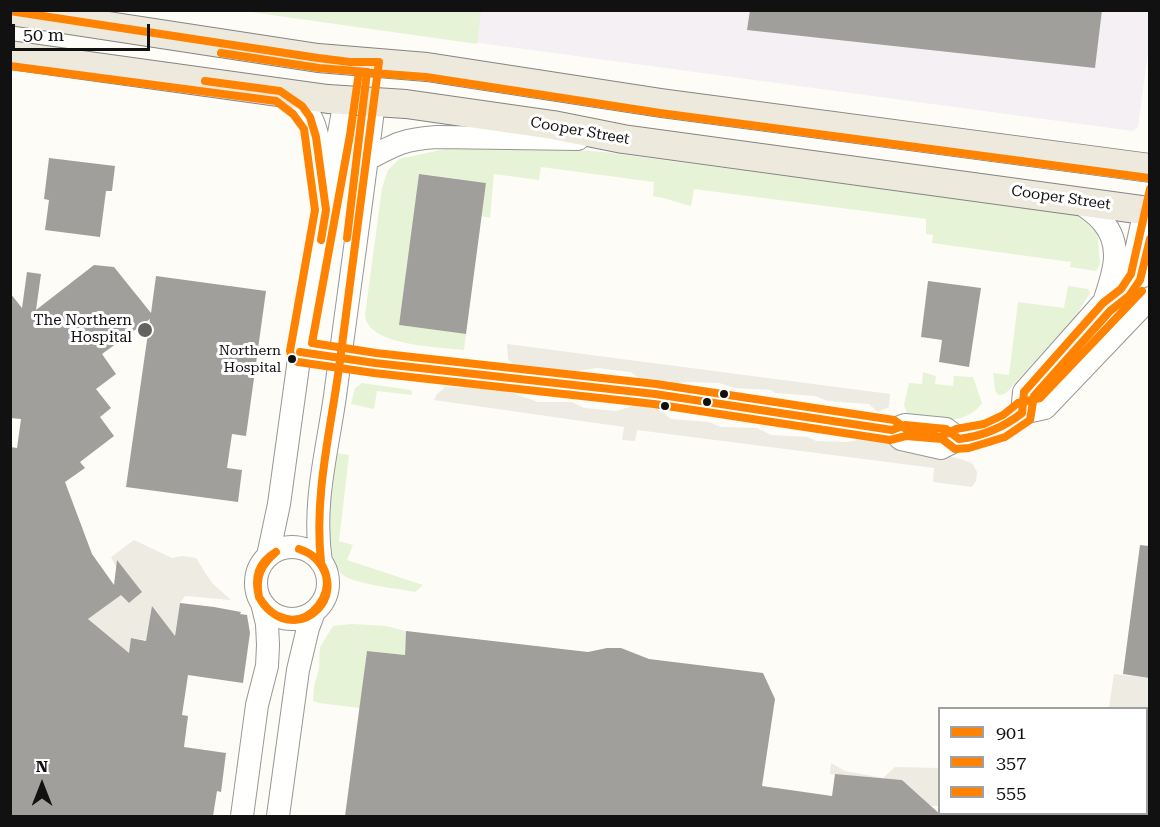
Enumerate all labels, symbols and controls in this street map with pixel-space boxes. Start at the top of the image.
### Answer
scale bar [15,12,153,50]
text: 50 m [23,24,64,45]
street label: Cooper Street [529,113,631,149]
street label: Cooper Street [1010,182,1112,214]
place label: The Northern Hospital [33,312,132,347]
marker: The Northern Hospital [136,321,154,339]
place label: Northern Hospital [219,343,281,376]
marker: Northern Hospital [286,353,298,365]
unlabelled marker [718,388,730,400]
unlabelled marker [701,396,713,408]
unlabelled marker [659,400,671,412]
legend [938,707,1148,815]
text: 901 [996,722,1026,743]
text: 357 [996,752,1026,773]
north arrow [12,755,72,815]
text: N [36,757,48,776]
text: 555 [996,782,1026,803]

